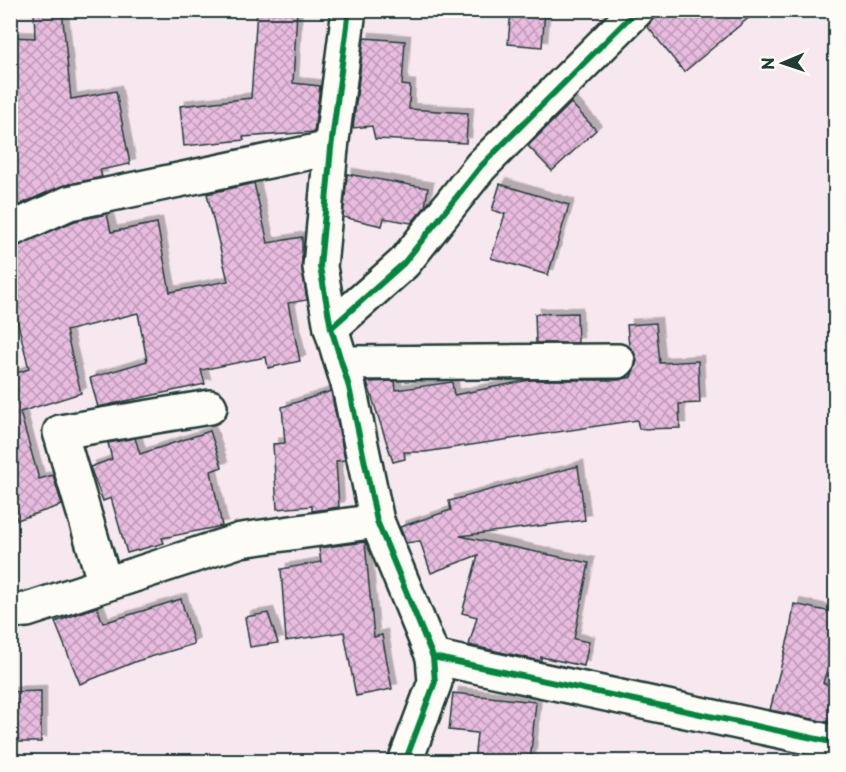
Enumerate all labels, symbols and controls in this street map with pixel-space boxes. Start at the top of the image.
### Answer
north arrow [753,33,813,93]
text: N [755,57,779,70]

